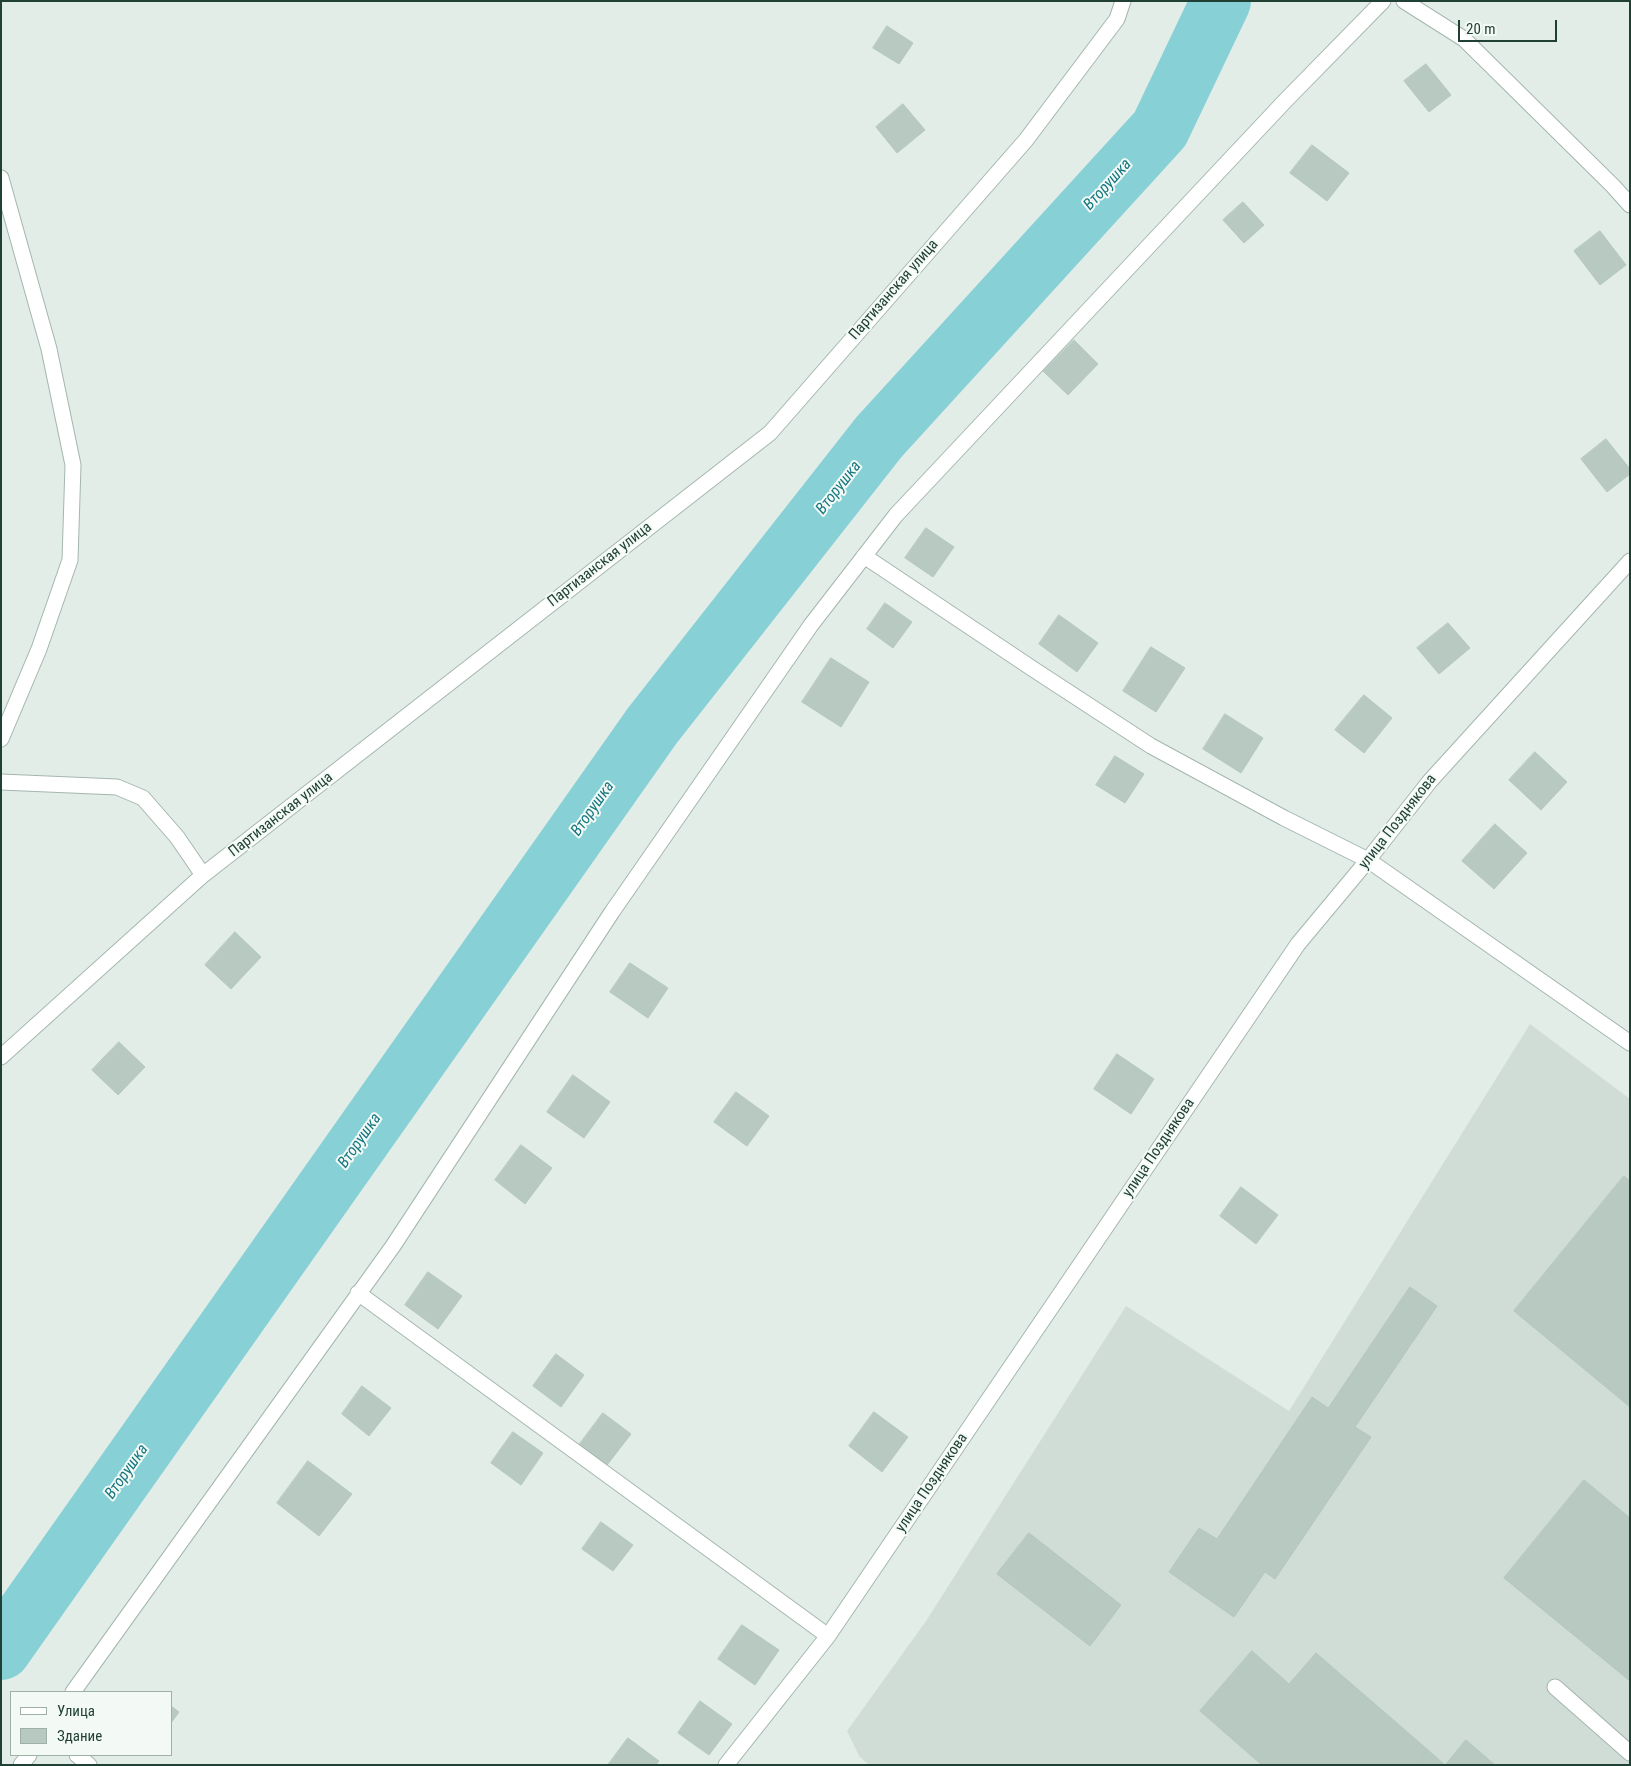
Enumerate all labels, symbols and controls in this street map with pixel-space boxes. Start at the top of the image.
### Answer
scale bar [1461,10,1560,42]
text: 20 m [1466,20,1496,38]
water label: Вторушка [1080,155,1136,215]
street label: Партизанская улица [846,236,942,344]
water label: Вторушка [812,458,866,518]
street label: Партизанская улица [544,519,656,611]
street label: Партизанская улица [225,769,337,861]
street label: улица Позднякова [1355,771,1441,873]
water label: Вторушка [567,778,619,840]
street label: улица Позднякова [1119,1095,1199,1201]
water label: Вторушка [334,1110,386,1172]
street label: улица Позднякова [892,1430,972,1536]
water label: Вторушка [101,1441,153,1503]
legend [10,1691,172,1756]
text: Улица [57,1702,95,1720]
text: Здание [57,1727,102,1745]

